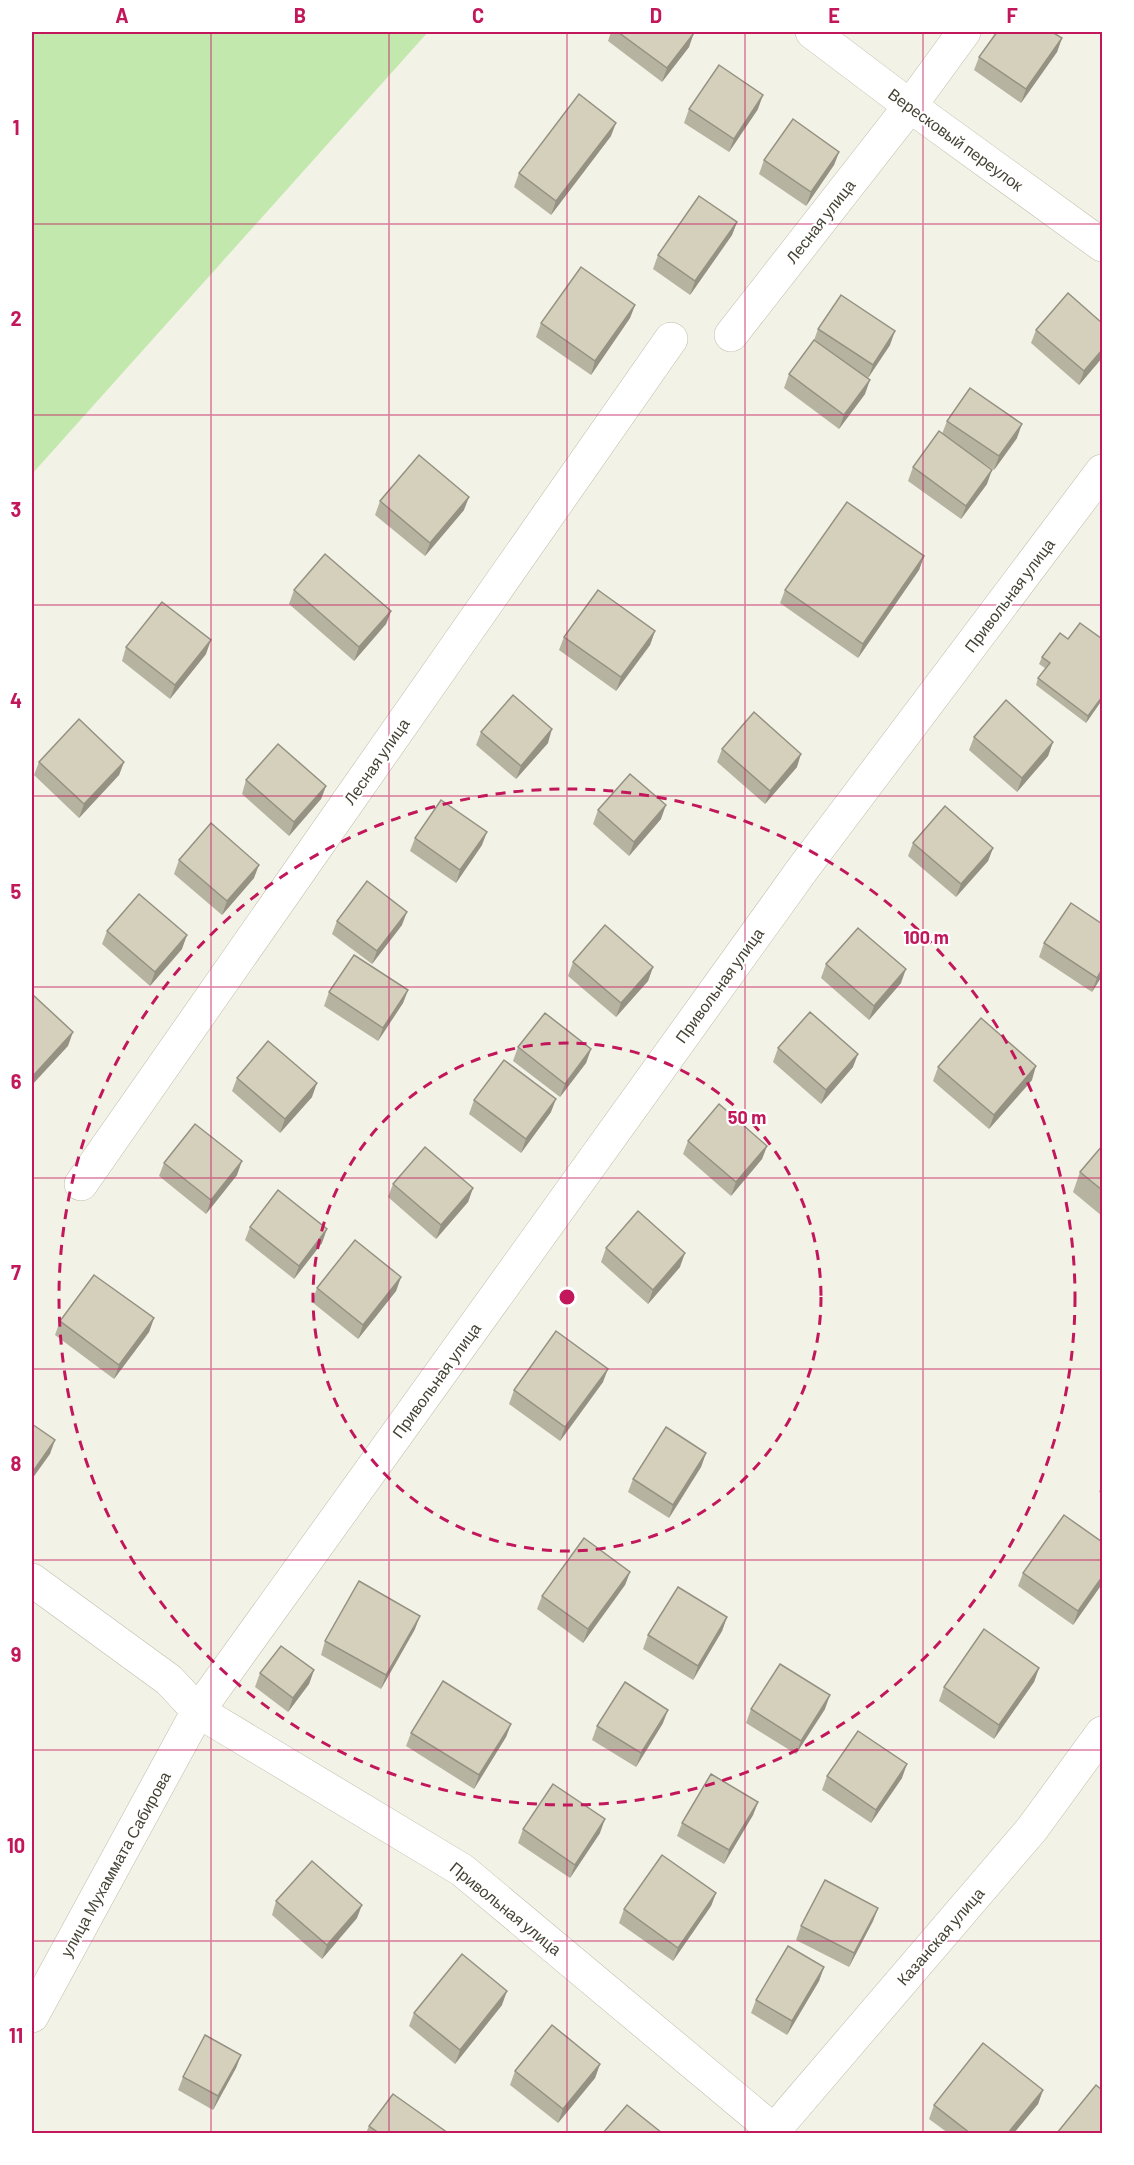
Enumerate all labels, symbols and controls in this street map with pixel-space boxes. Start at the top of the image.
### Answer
text: A [115,3,129,27]
text: B [294,3,306,27]
text: C [472,3,484,27]
text: D [650,3,662,27]
text: E [828,3,840,27]
text: F [1006,3,1018,27]
street label: Вересковый переулок [885,84,1028,195]
text: 1 [12,115,20,139]
street label: Лесная улица [781,175,859,267]
text: 2 [10,306,22,330]
text: 3 [11,497,21,521]
street label: Привольная улица [960,534,1058,656]
text: 4 [10,688,22,712]
street label: Лесная улица [339,714,413,808]
text: 5 [11,879,22,903]
street label: Привольная улица [671,924,767,1046]
text: 100 m [903,926,949,948]
text: 6 [11,1069,22,1093]
text: 50 m [728,1106,766,1128]
text: 7 [11,1260,21,1284]
centre of rings [557,1287,577,1307]
street label: Привольная улица [388,1319,484,1441]
text: 8 [11,1451,22,1475]
text: 9 [11,1642,21,1666]
street label: улица Мухаммата Сабирова [56,1768,174,1960]
text: 10 [7,1833,25,1857]
street label: Привольная улица [447,1857,565,1959]
street label: Казанская улица [892,1883,988,1989]
text: 11 [9,2023,23,2047]

